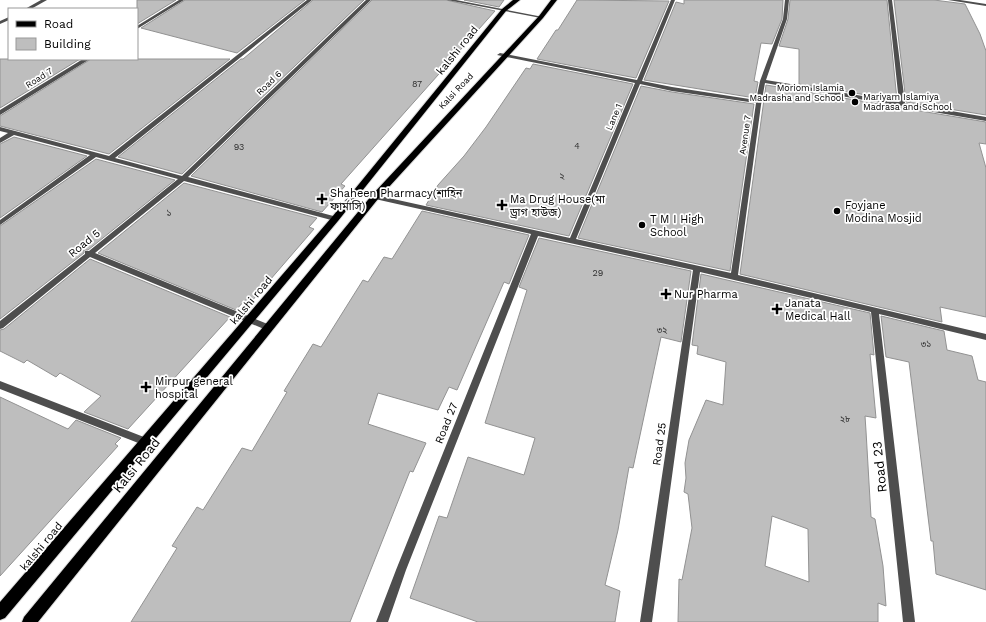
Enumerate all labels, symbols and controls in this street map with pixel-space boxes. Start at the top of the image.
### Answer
legend [8,8,138,60]
text: Road [44,17,73,31]
street label: kalshi road [434,23,481,77]
text: Building [44,37,91,51]
street label: Road 7 [24,66,54,90]
street label: Road 6 [255,69,283,97]
street label: Kalsi Road [437,71,475,111]
house number: 87 [412,79,422,89]
place label: Moriom Islamia Madrasha and School [749,83,844,103]
marker: Moriom Islamia Madrasha and School [847,88,857,98]
place label: Mariyam Islamiya Madrasa and School [863,92,952,112]
marker: Mariyam Islamiya Madrasa and School [850,97,860,107]
street label: Lane 1 [604,102,624,132]
street label: Avenue 7 [737,115,753,155]
house number: 4 [574,141,580,151]
house number: 93 [234,142,244,152]
house number: ২ [559,171,565,181]
place label: Shaheen Pharmacy(শাহিন ফার্মাসি) [329,187,463,213]
place label: Ma Drug House(মা ড্রাগ হাউজ) [509,193,606,219]
marker: Shaheen Pharmacy(শাহিন ফার্মাসি) [317,194,327,204]
place label: Foyjane Modina Mosjid [845,199,922,225]
marker: Ma Drug House(মা ড্রাগ হাউজ) [497,200,507,210]
marker: Foyjane Modina Mosjid [832,206,842,216]
house number: ১ [166,208,172,218]
place label: T M I High School [650,213,704,239]
marker: T M I High School [637,220,647,230]
street label: Road 5 [66,227,103,260]
house number: 29 [593,268,603,278]
street label: kalshi road [227,274,275,327]
place label: Nur Pharma [674,288,738,301]
marker: Nur Pharma [661,289,671,299]
place label: Janata Medical Hall [785,297,851,323]
marker: Janata Medical Hall [772,304,782,314]
house number: ৩২ [657,325,668,335]
house number: ৩১ [921,339,931,349]
place label: Mirpur general hospital [155,375,233,401]
marker: Mirpur general hospital [140,381,152,393]
street label: Road 27 [432,401,461,446]
house number: ২৮ [840,414,851,424]
street label: Road 25 [650,422,669,466]
street label: Kalsi Road [110,435,163,496]
street label: Road 23 [869,441,890,493]
street label: kalshi road [17,520,65,573]

